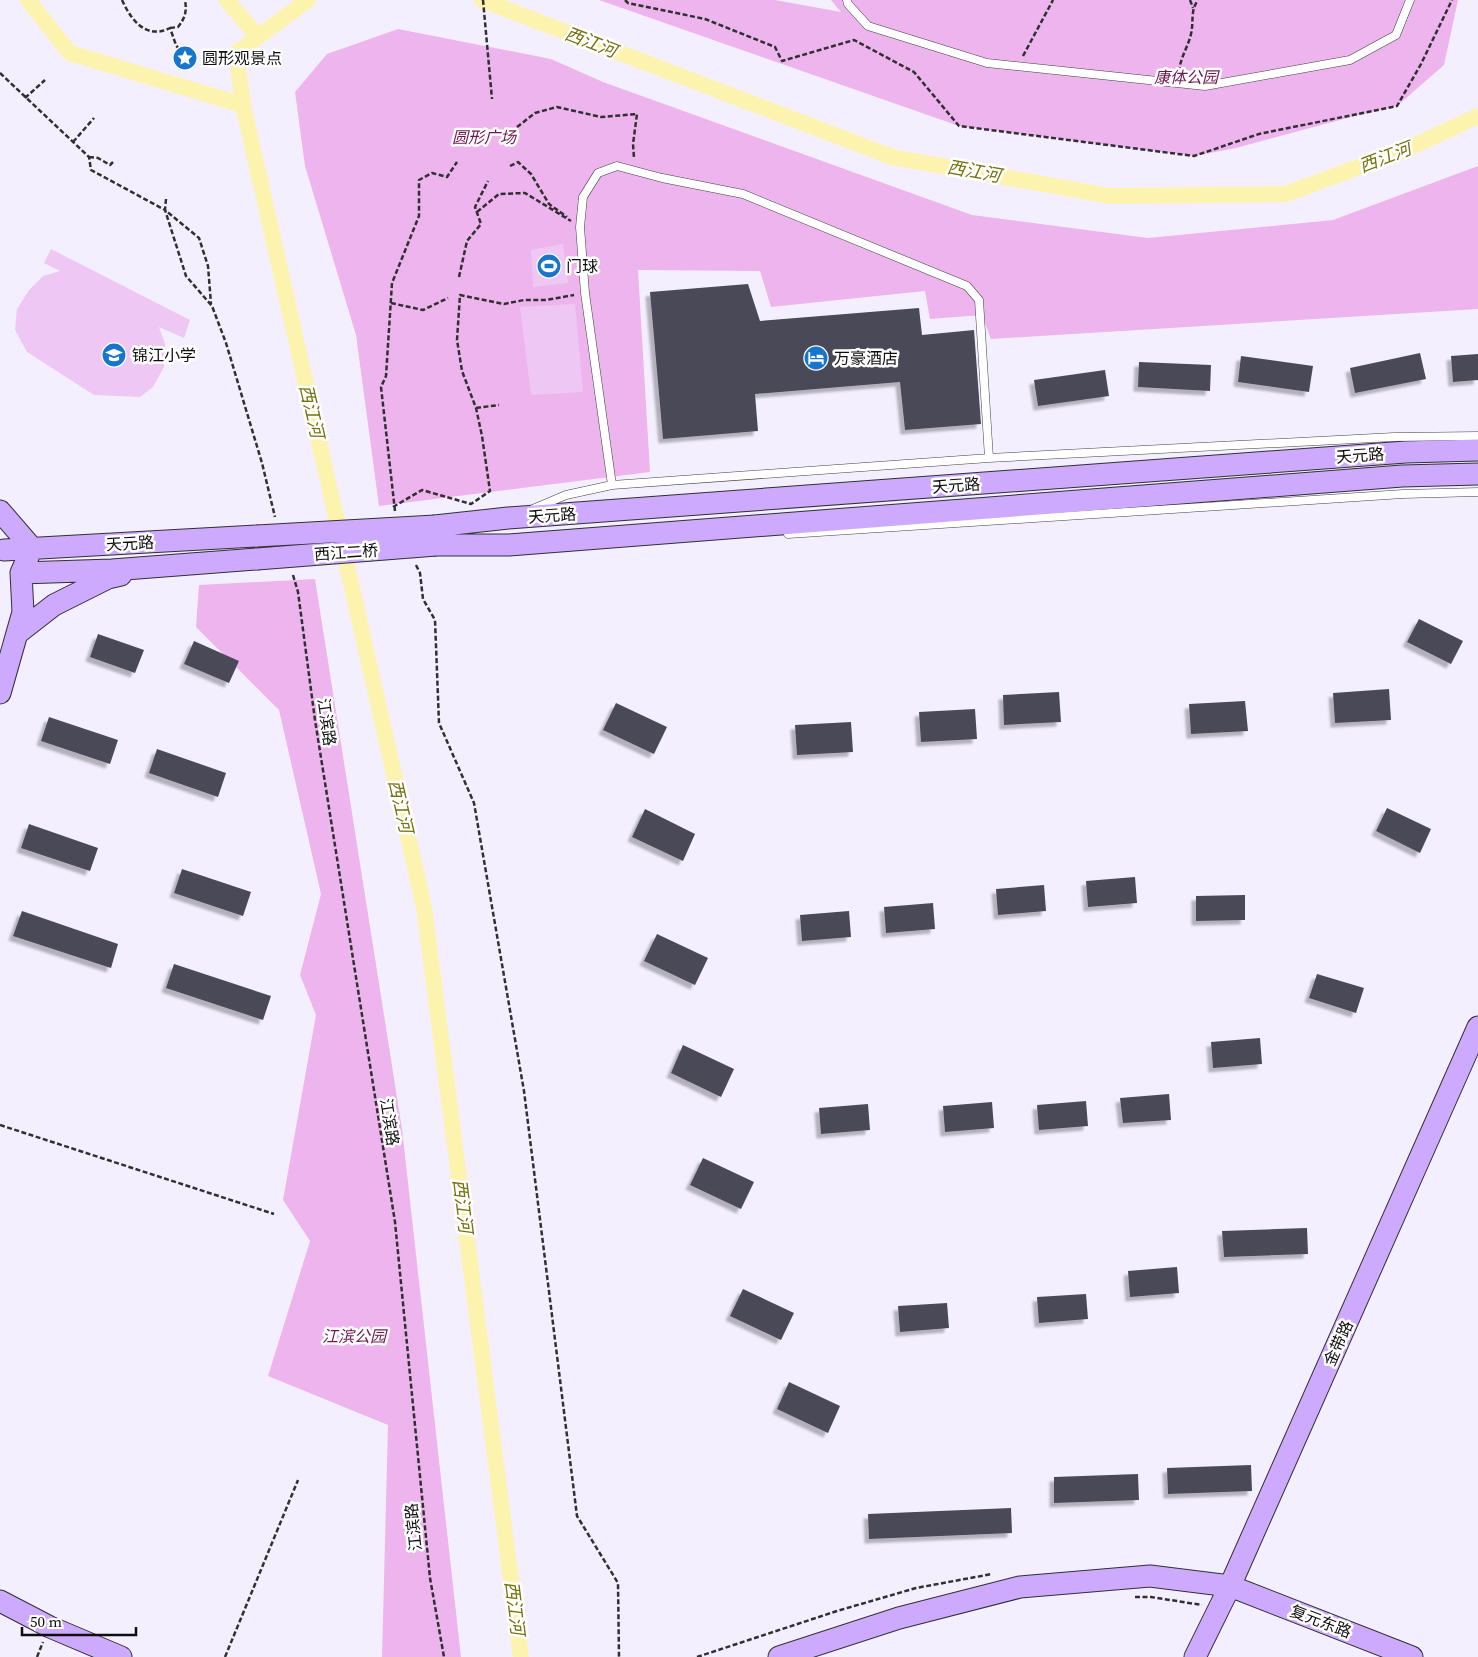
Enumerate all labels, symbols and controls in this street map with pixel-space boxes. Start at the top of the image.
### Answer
water label: 西江河 [561,21,623,64]
place icon: 圆形观景点 [172,45,198,71]
place label: 圆形观景点 [202,47,282,69]
park label: 康体公园 [1154,66,1220,88]
park label: 圆形广场 [452,126,518,148]
water label: 西江河 [1355,135,1417,178]
water label: 西江河 [945,154,1006,189]
sports icon: 门球 [536,253,562,279]
place label: 门球 [566,255,598,277]
school or university icon: 锦江小学 [101,342,127,368]
place label: 锦江小学 [132,344,196,366]
hotel icon: 万豪酒店 [803,345,829,371]
place label: 万豪酒店 [834,347,898,369]
water label: 西江河 [294,382,331,443]
street label: 天元路 [1335,442,1385,468]
street label: 天元路 [931,472,981,498]
street label: 天元路 [527,502,577,528]
street label: 天元路 [105,531,155,555]
street label: 西江二桥 [313,539,379,565]
street label: 江滨路 [313,697,341,747]
water label: 西江河 [383,777,420,838]
street label: 江滨路 [375,1097,405,1147]
water label: 西江河 [447,1178,479,1237]
street label: 金带路 [1318,1317,1358,1369]
park label: 江滨公园 [322,1325,388,1347]
street label: 江滨路 [400,1502,426,1552]
water label: 西江河 [499,1580,531,1639]
street label: 复元东路 [1287,1599,1355,1643]
scale bar [22,1604,136,1636]
text: 50 m [30,1611,62,1632]

